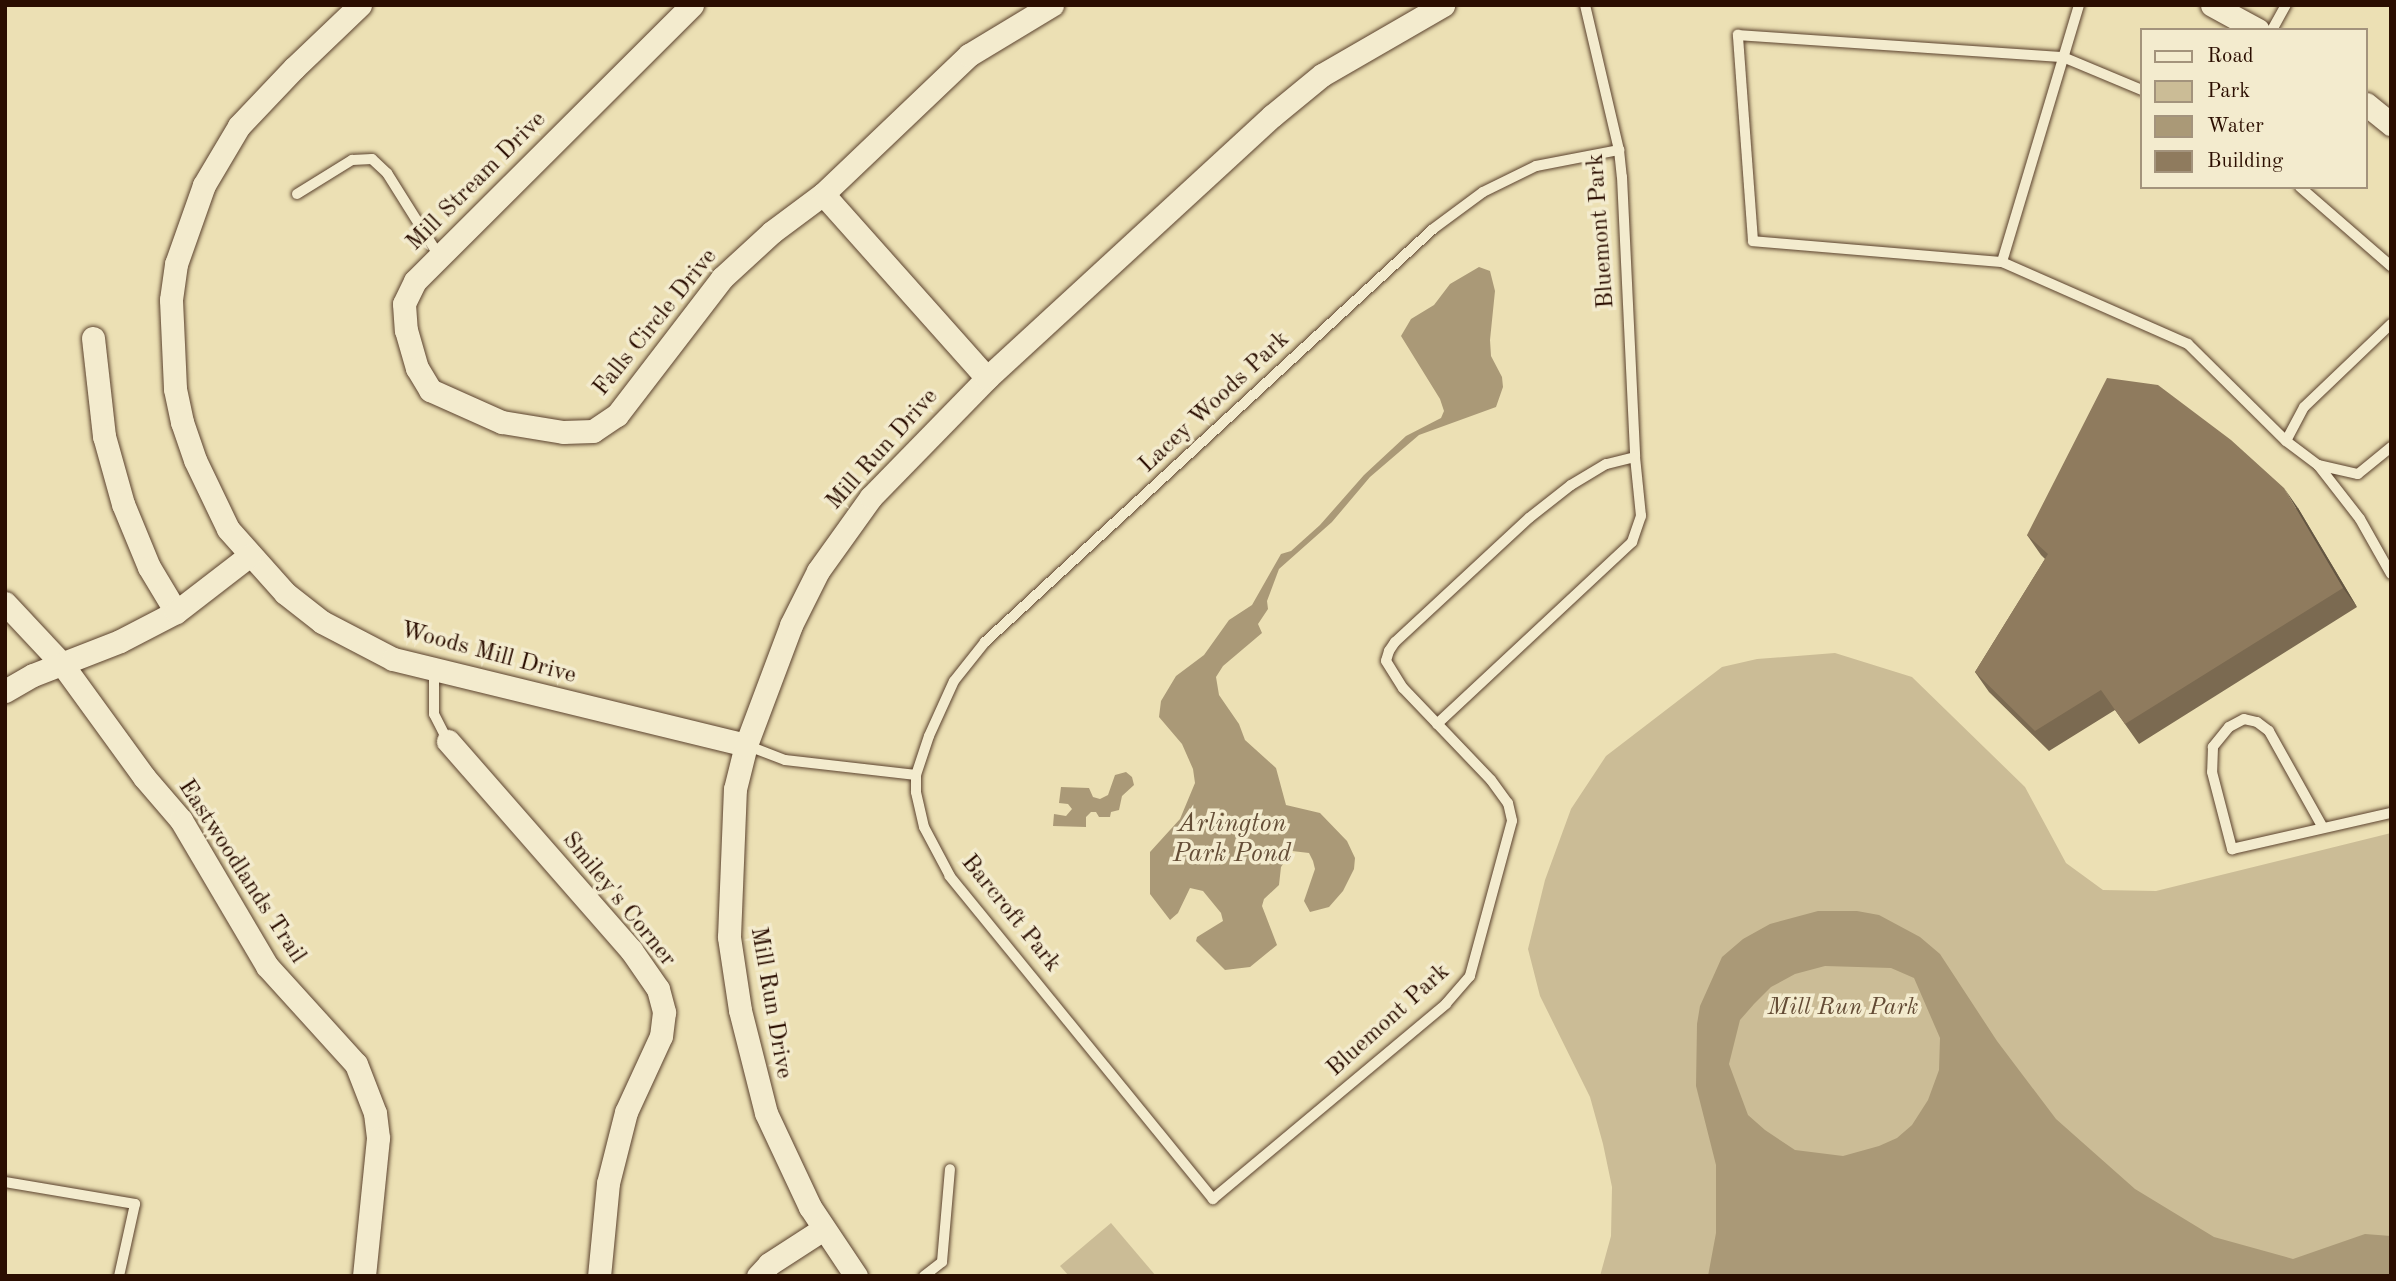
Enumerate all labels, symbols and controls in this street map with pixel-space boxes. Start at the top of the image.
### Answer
legend [2140,28,2368,189]
text: Road [2207,46,2254,67]
text: Park [2207,81,2250,102]
street label: Mill Stream Drive [401,106,553,258]
text: Water [2207,116,2264,137]
text: Building [2207,151,2283,172]
street label: Bluemont Park [1582,152,1622,310]
street label: Falls Circle Drive [588,243,724,403]
street label: Lacey Woods Park [1134,326,1296,480]
street label: Mill Run Drive [821,383,945,517]
street label: Woods Mill Drive [397,617,579,691]
street label: Eastwoodlands Trail [171,775,311,969]
water label: Arlington Park Pond [1173,809,1291,870]
street label: Smiley's Corner [555,827,681,973]
street label: Barcroft Park [954,849,1066,979]
street label: Mill Run Drive [742,925,798,1081]
street label: Bluemont Park [1322,958,1456,1084]
park label: Mill Run Park [1767,995,1919,1023]

